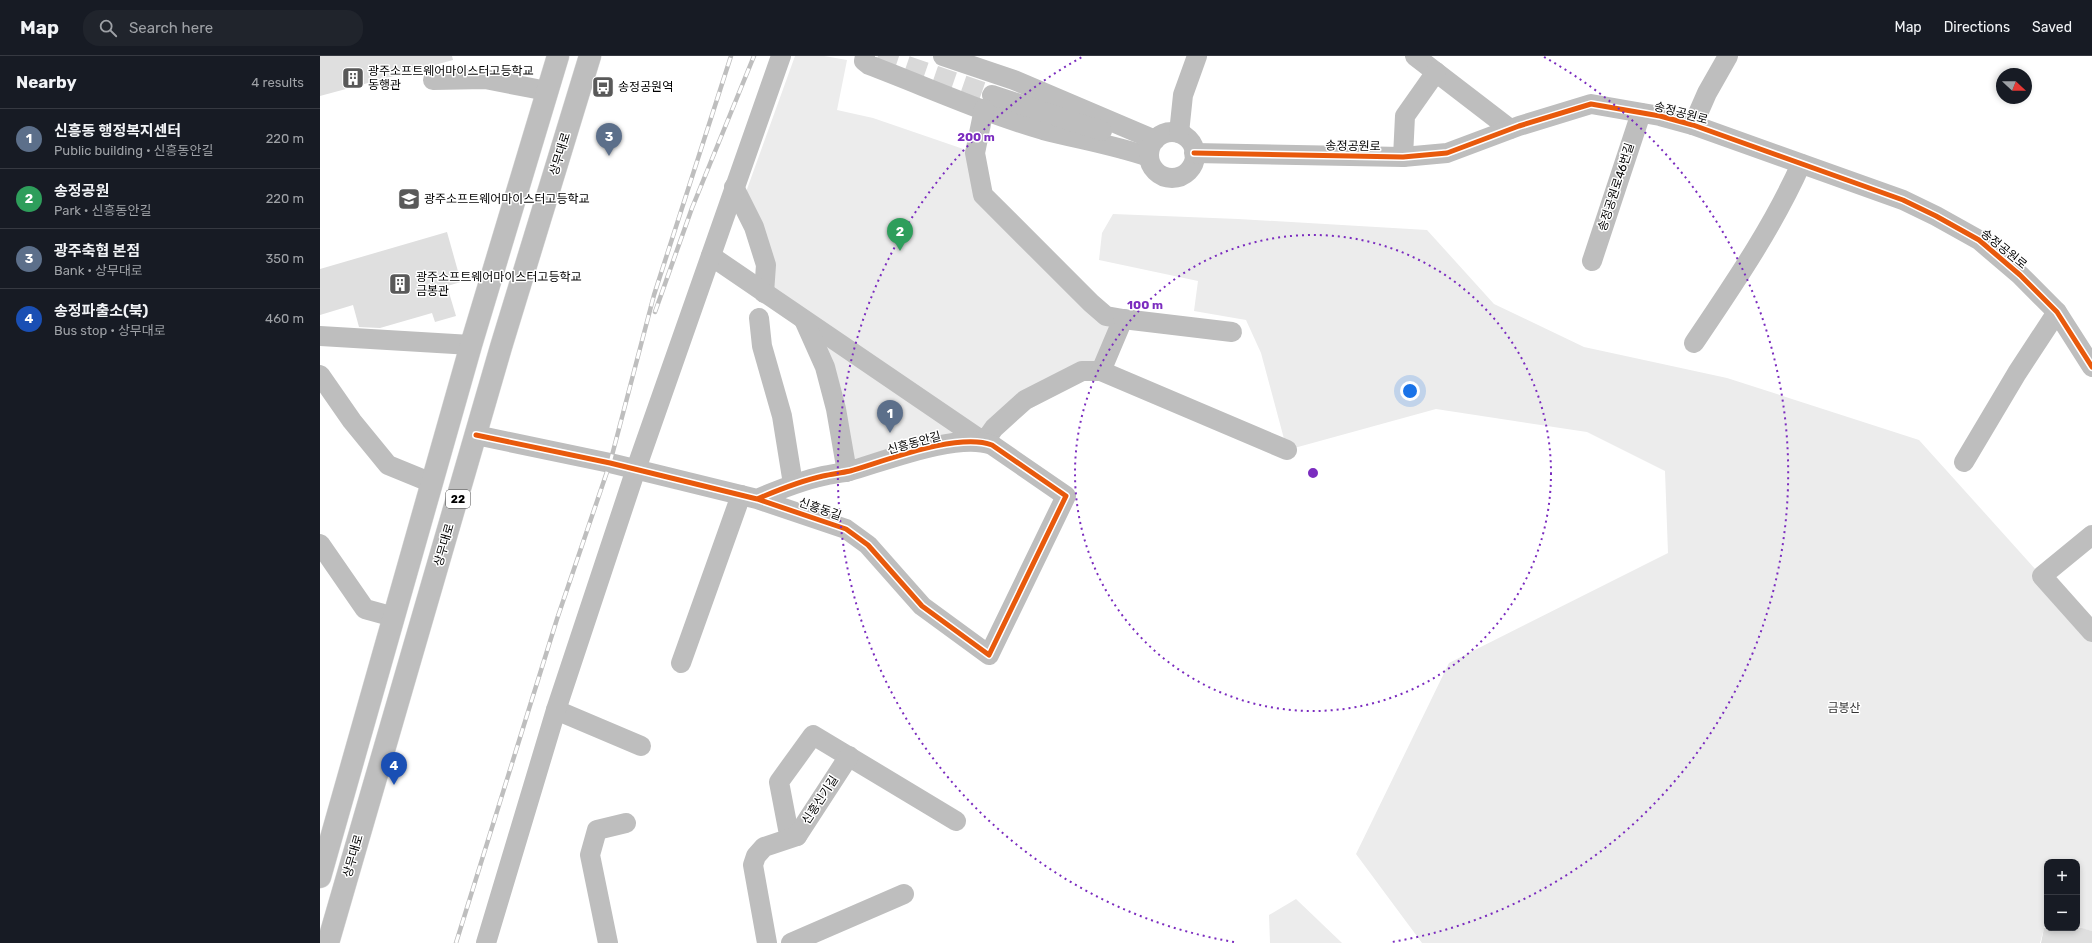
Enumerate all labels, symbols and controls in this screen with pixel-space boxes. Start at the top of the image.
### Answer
search box [83,10,363,46]
text: Map [20,16,59,39]
icon: search [97,17,119,39]
text: Search here [129,19,213,37]
text: Map [1895,19,1922,36]
text: Directions [1944,19,2010,36]
text: Saved [2032,19,2072,36]
place label: 광주소프트웨어마이스터고등학교 동행관 [368,64,534,92]
building icon: 광주소프트웨어마이스터고등학교 동행관 [340,65,366,91]
north arrow [1996,68,2032,104]
text: Nearby [16,72,77,92]
bus stop icon: 송정공원역 [590,74,616,100]
text: 4 results [251,75,304,90]
place label: 송정공원역 [618,80,673,94]
street label: 송정공원로 [1653,99,1709,127]
text: 신흥동 행정복지센터 [54,122,181,140]
pin: 3 [596,123,622,156]
text: 200 m [957,130,995,144]
text: 1 [26,131,32,146]
text: 220 m [266,131,304,146]
street label: 상무대로 [547,131,573,177]
street label: 송정공원로 [1325,139,1381,153]
street label: 송정공원로46번길 [1595,141,1637,233]
text: Public building · 신흥동안길 [54,143,213,158]
text: 송정공원 [54,182,109,200]
school or university icon: 광주소프트웨어마이스터고등학교 [396,186,422,212]
text: 2 [25,191,33,206]
text: 220 m [266,191,304,206]
place label: 광주소프트웨어마이스터고등학교 [424,192,590,206]
text: Park · 신흥동안길 [54,203,151,218]
pin: 2 [887,218,913,251]
street label: 송정공원로 [1978,226,2030,272]
text: 광주축협 본점 [54,242,140,260]
text: 3 [25,251,33,266]
text: 350 m [265,251,304,266]
text: Bank · 상무대로 [54,263,143,278]
place label: 광주소프트웨어마이스터고등학교 금봉관 [416,270,582,298]
building icon: 광주소프트웨어마이스터고등학교 금봉관 [387,271,413,297]
text: 100 m [1127,298,1163,312]
text: 송정파출소(북) [54,302,148,320]
text: 4 [25,311,33,326]
text: 460 m [265,311,304,326]
text: Bus stop · 상무대로 [54,323,166,338]
your location [1400,381,1420,401]
pin: 1 [877,400,903,433]
street label: 신흥동안길 [886,429,942,457]
centre of rings [1306,466,1320,480]
road number: 22 [446,490,470,508]
street label: 신흥동길 [797,495,843,523]
street label: 상무대로 [431,522,457,568]
park label: 금봉산 [1827,701,1861,715]
pin: 4 [381,752,407,785]
street label: 신흥신기길 [799,773,841,827]
street label: 상무대로 [340,833,366,879]
map controls [2044,859,2080,931]
button: + [2044,859,2080,895]
button: − [2044,895,2080,931]

